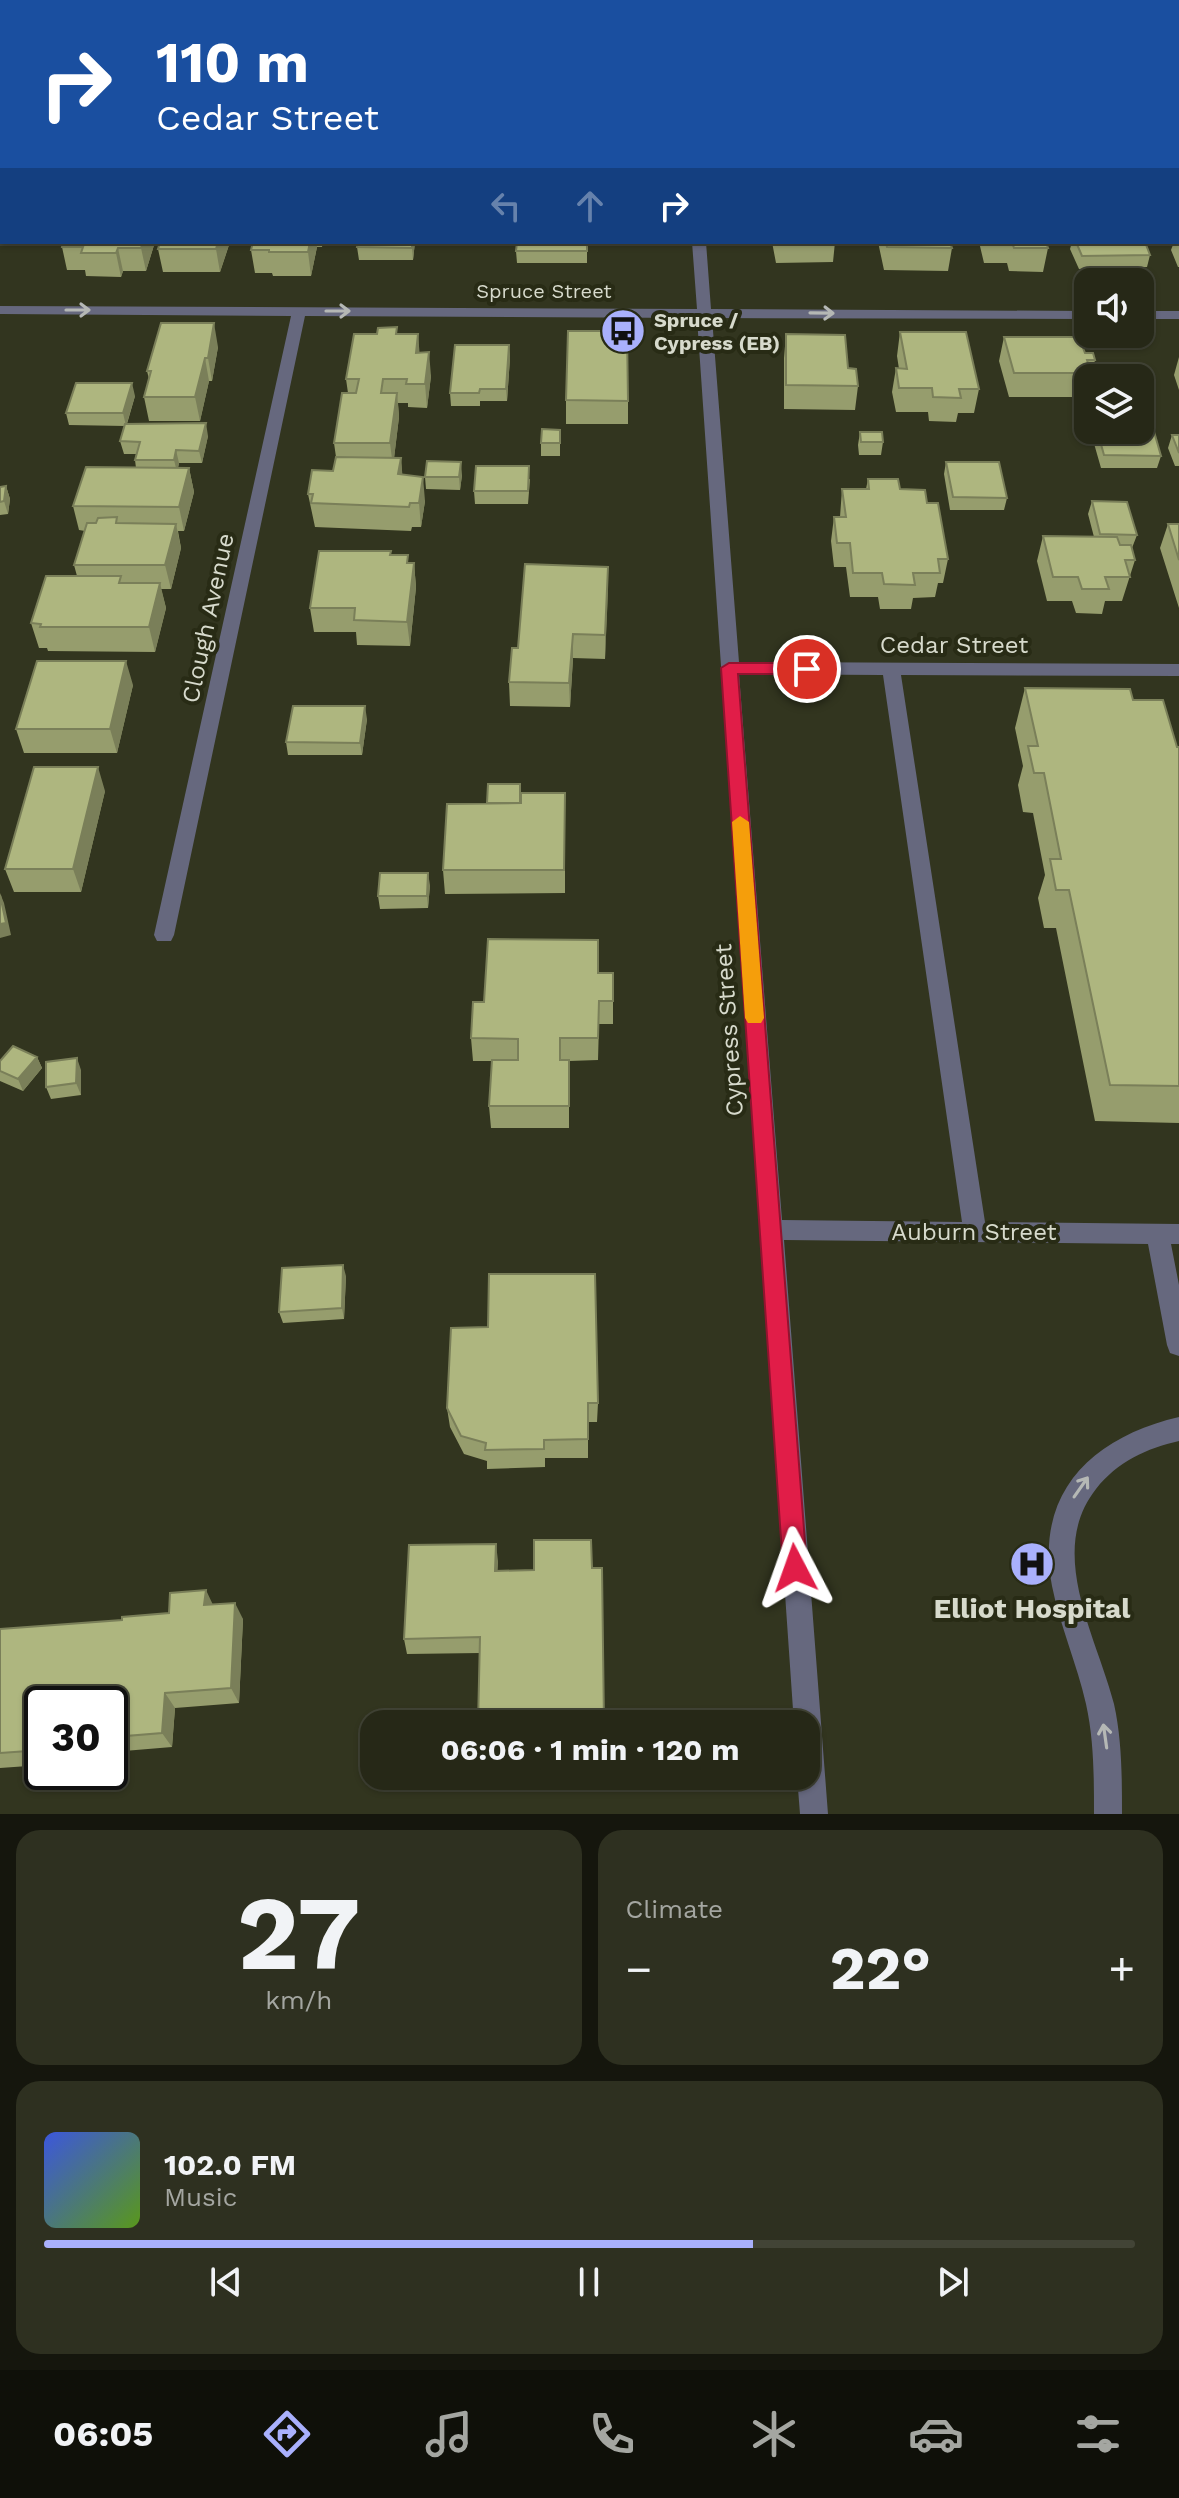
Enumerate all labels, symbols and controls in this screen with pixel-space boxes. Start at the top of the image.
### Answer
text: 110 m [156,30,309,96]
icon: right [24,32,128,136]
text: Cedar Street [156,97,379,139]
icon: left [484,184,528,228]
icon: ahead [568,184,612,228]
icon: right [652,184,696,228]
map controls [1074,268,1154,444]
button: sound [1074,268,1154,348]
street label: Spruce Street [476,279,612,303]
one-way arrow [64,302,91,318]
one-way arrow [324,303,351,318]
one-way arrow [808,305,835,321]
bus stop icon: Spruce / Cypress (EB) [599,307,647,355]
place label: Spruce / Cypress (EB) [654,308,780,355]
button: layers [1074,364,1154,444]
street label: Clough Avenue [176,531,240,705]
street label: Cedar Street [880,631,1028,659]
pin [773,635,841,703]
icon: arrive [785,647,829,691]
street label: Cypress Street [709,943,749,1117]
street label: Auburn Street [891,1218,1057,1246]
one-way arrow [1072,1477,1089,1498]
position arrow [753,1526,837,1610]
hospital icon: Elliot Hospital [1008,1540,1056,1588]
place label: Elliot Hospital [934,1592,1131,1625]
speed limit sign: 30 [24,1686,128,1790]
one-way arrow [1097,1724,1112,1749]
text: 06:06 · 1 min · 120 m [441,1732,739,1767]
text: 27 [237,1872,360,1994]
text: Climate [626,1894,723,1924]
text: 22° [830,1933,931,2004]
text: − [626,1943,652,1995]
text: + [1108,1943,1135,1995]
text: km/h [265,1985,332,2015]
text: 102.0 FM [164,2147,296,2182]
text: Music [164,2182,237,2212]
icon: previous [204,2260,248,2304]
icon: pause [567,2260,611,2304]
icon: next [931,2260,975,2304]
icon: directions [259,2406,315,2462]
icon: music [421,2406,477,2462]
icon: phone [584,2406,640,2462]
icon: climate [746,2406,802,2462]
icon: car [908,2406,964,2462]
icon: filters [1070,2406,1126,2462]
text: 06:05 [53,2413,153,2455]

